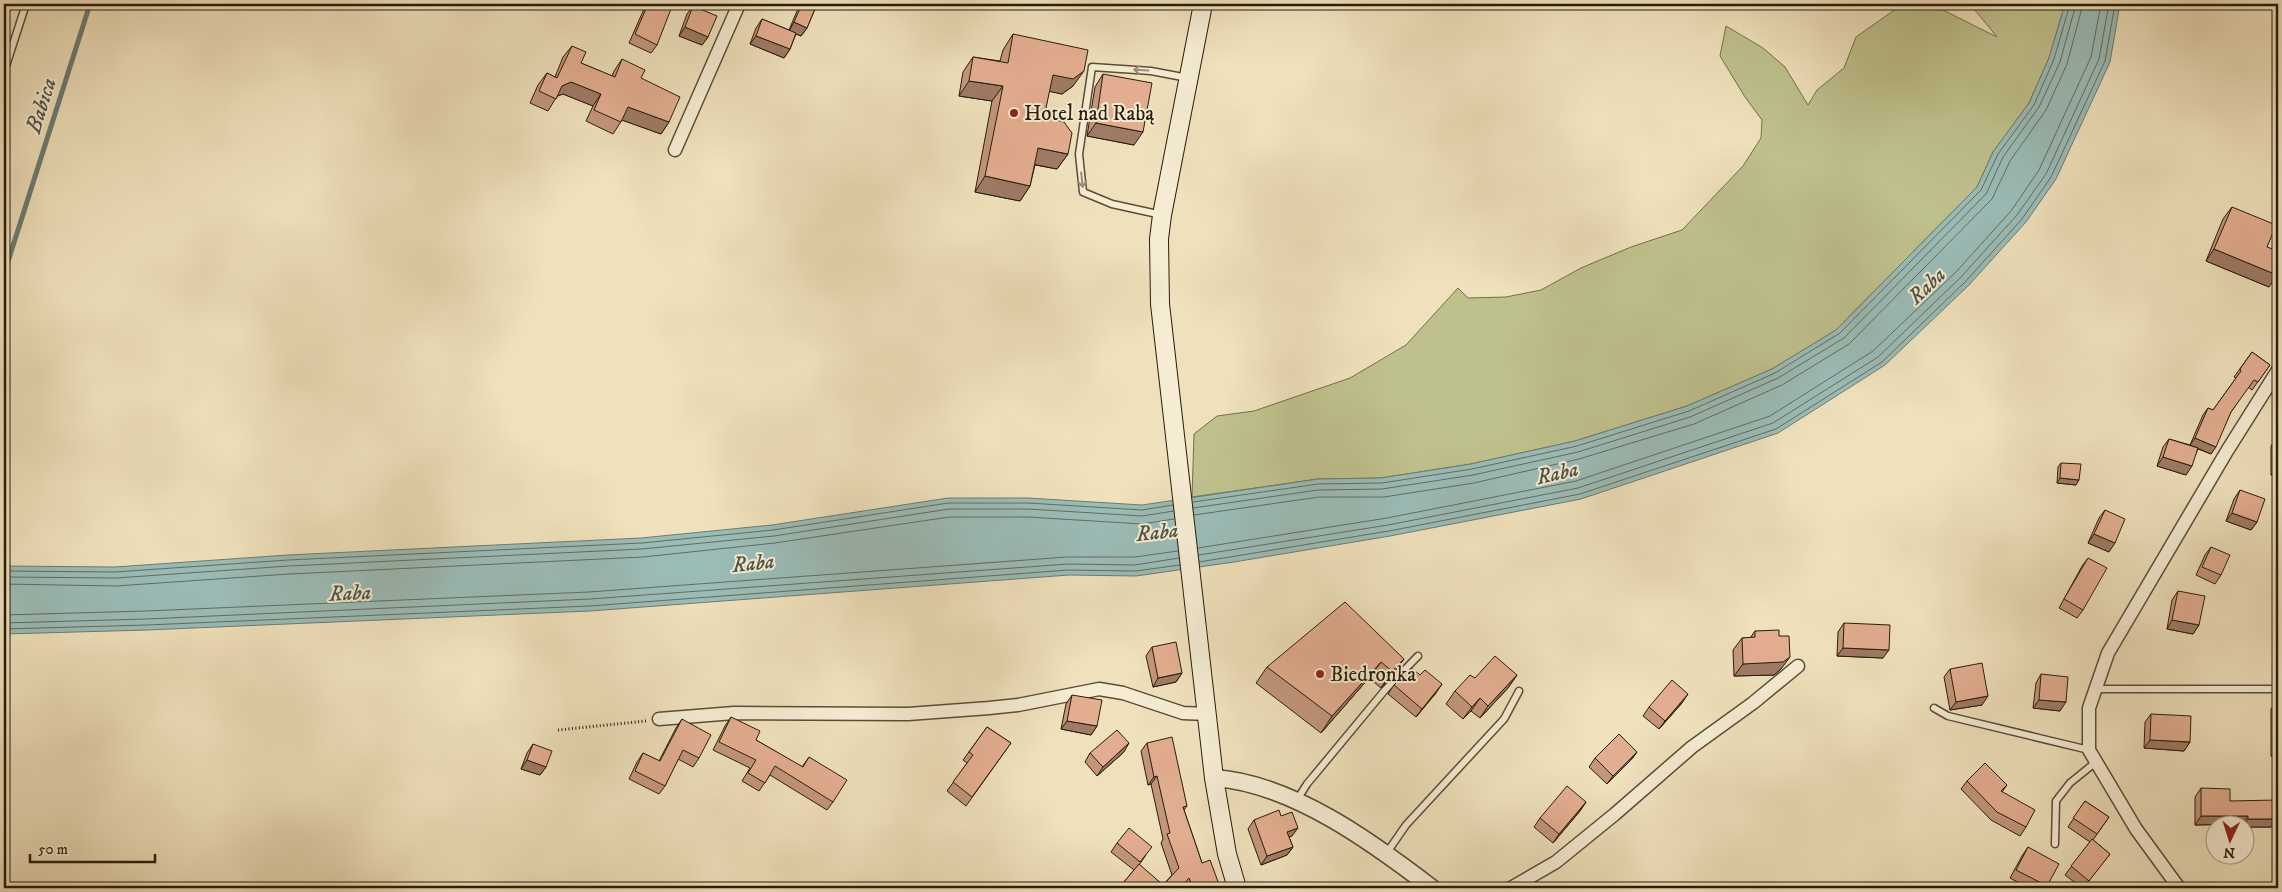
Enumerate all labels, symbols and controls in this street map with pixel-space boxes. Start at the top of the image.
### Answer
one-way arrow [1133,66,1149,75]
water label: Babica [20,74,63,137]
place label: Hotel nad Rabą [1024,101,1155,127]
marker: Hotel nad Rabą [1008,107,1020,119]
one-way arrow [1077,171,1087,187]
water label: Raba [1902,262,1952,311]
water label: Raba [1533,456,1581,492]
water label: Raba [1134,517,1180,548]
water label: Raba [730,548,776,579]
water label: Raba [327,579,372,608]
place label: Biedronka [1330,662,1416,688]
marker: Biedronka [1314,668,1326,680]
north arrow [2204,814,2254,864]
scale bar [30,832,155,864]
text: 50 m [38,840,68,859]
text: N [2222,843,2236,861]

